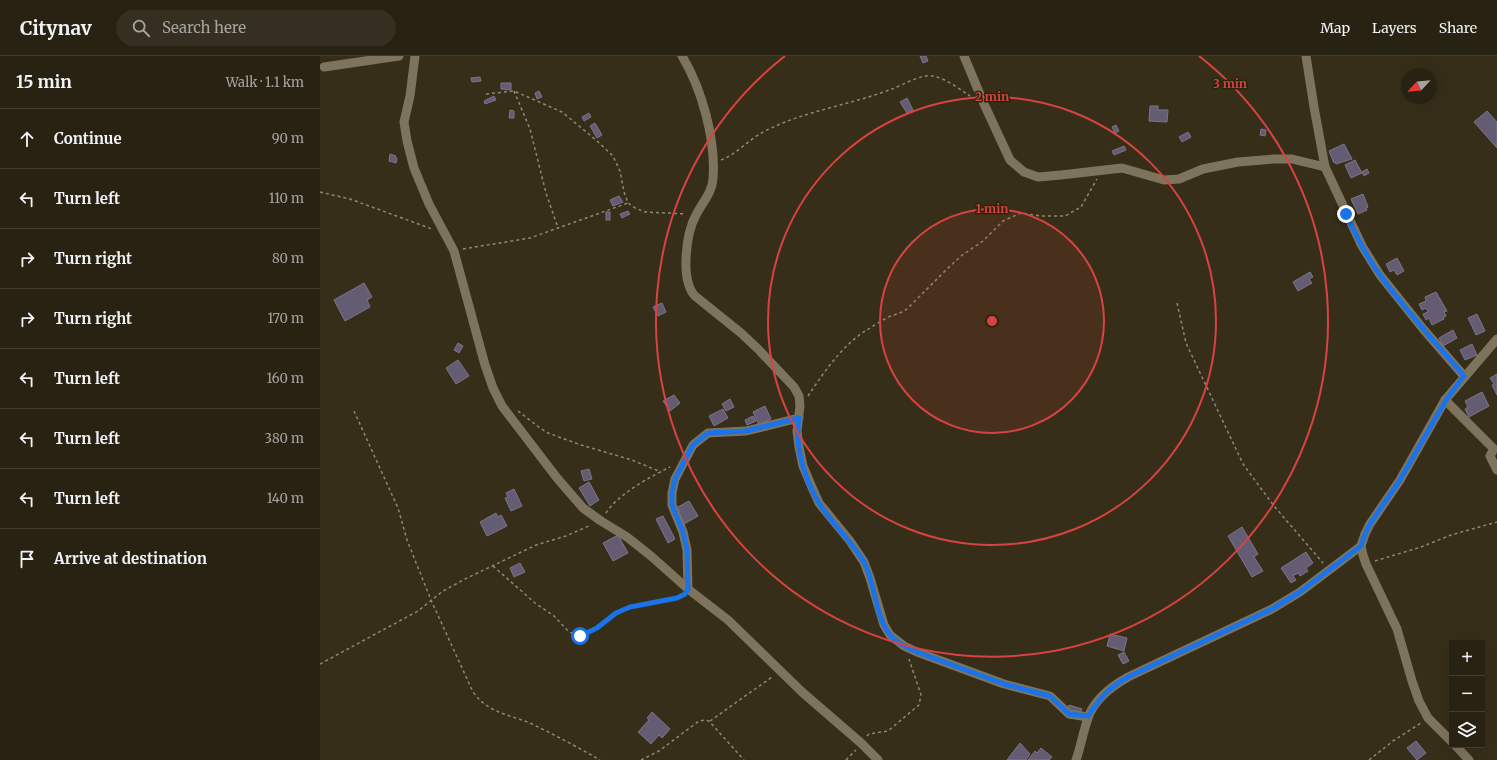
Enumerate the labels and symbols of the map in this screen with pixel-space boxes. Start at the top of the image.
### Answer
north arrow [1401,68,1437,104]
text: 3 min [1213,76,1247,91]
text: 2 min [975,89,1009,104]
text: 1 min [976,201,1008,216]
route end [1337,205,1355,223]
centre of rings [985,314,999,328]
route start [571,627,589,645]

